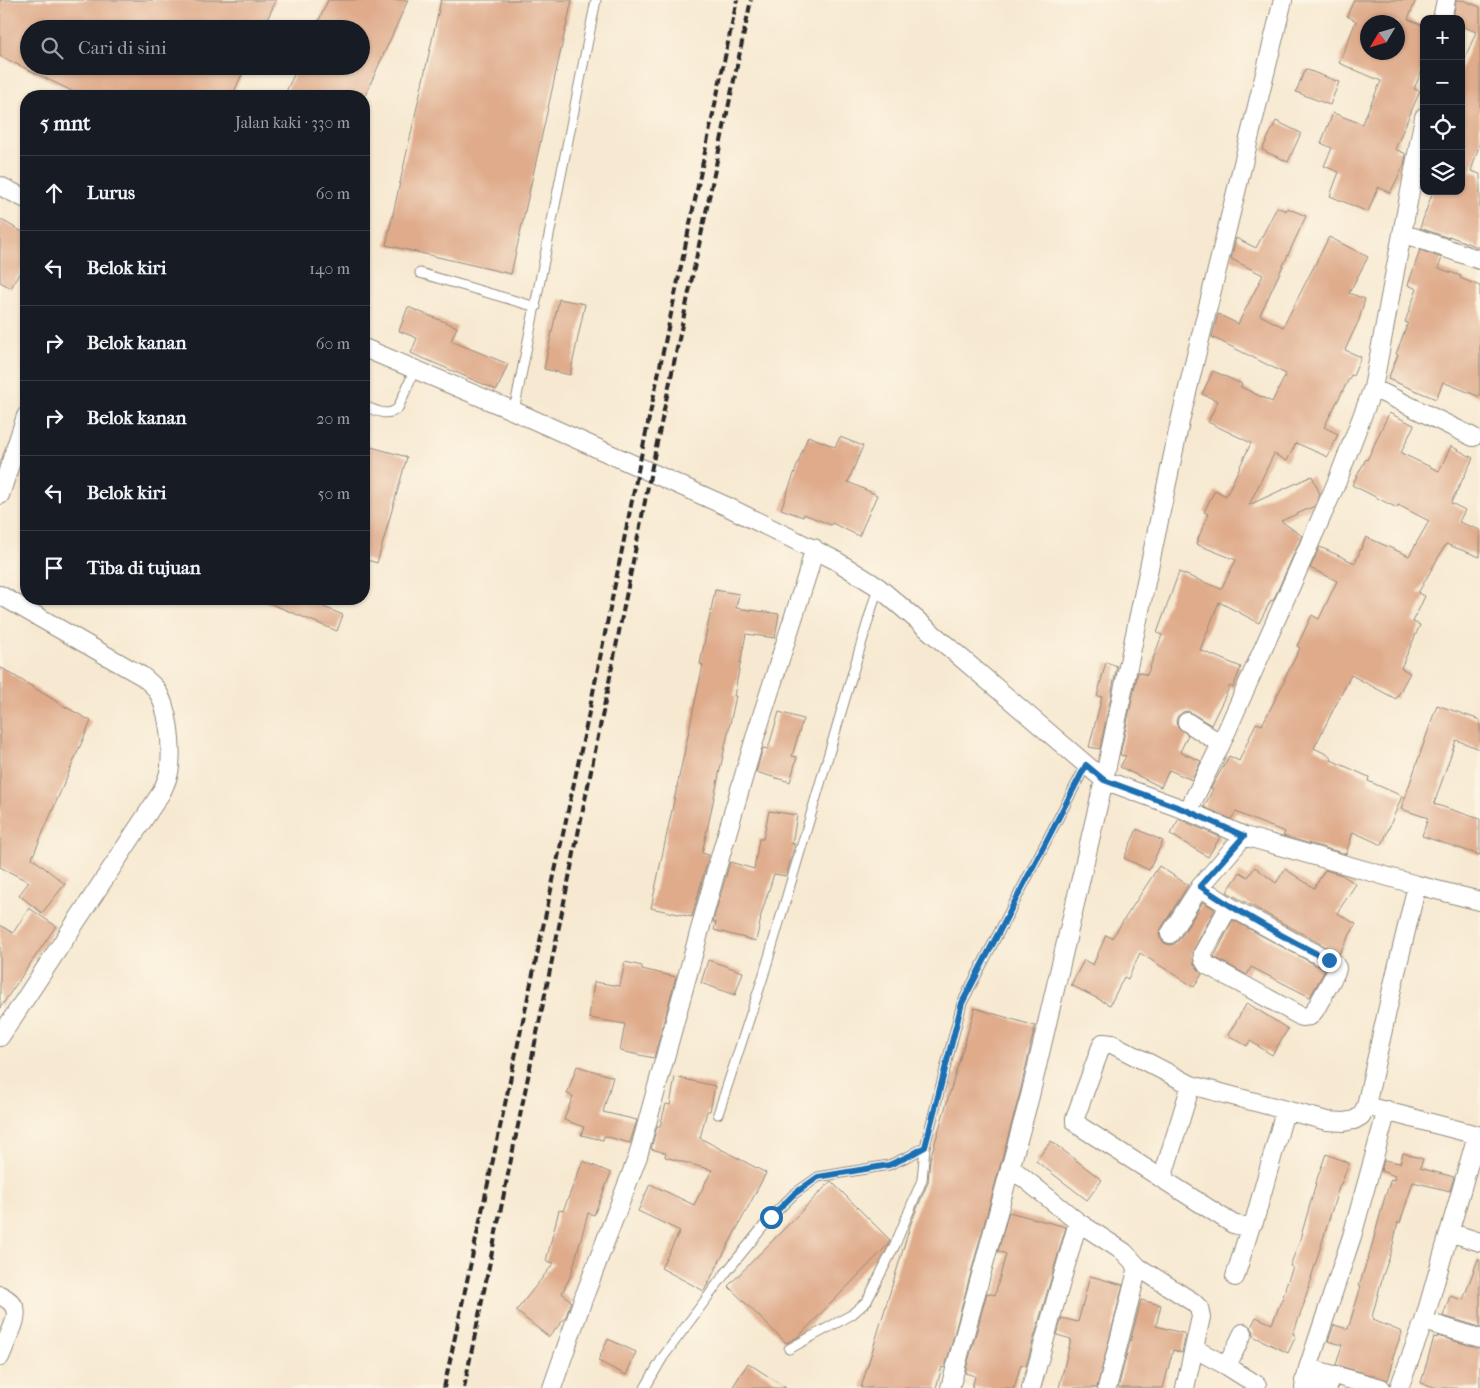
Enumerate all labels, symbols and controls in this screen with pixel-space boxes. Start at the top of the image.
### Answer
north arrow [1360,15,1405,60]
map controls [1420,15,1465,195]
button: + [1420,15,1465,60]
search box [20,20,370,75]
icon: search [38,34,66,62]
text: Cari di sini [78,37,167,59]
button: − [1420,60,1465,105]
button: locate [1420,105,1465,150]
text: 5 mnt [40,111,91,135]
text: Jalan kaki · 330 m [235,113,350,132]
button: layers [1420,150,1465,195]
icon: ahead [40,179,68,207]
text: Lurus [87,182,135,204]
text: 60 m [316,184,350,203]
icon: left [40,254,68,282]
text: Belok kiri [87,257,166,279]
text: 140 m [309,259,350,278]
icon: right [40,329,68,357]
text: Belok kanan [87,332,187,354]
text: 60 m [316,334,350,353]
icon: right [40,404,68,432]
text: Belok kanan [87,407,187,429]
text: 20 m [316,409,350,428]
icon: left [40,479,68,507]
text: Belok kiri [87,482,166,504]
text: 50 m [318,484,350,503]
icon: arrive [40,554,68,582]
text: Tiba di tujuan [87,557,201,579]
route end [1318,949,1341,972]
route start [760,1206,783,1229]

